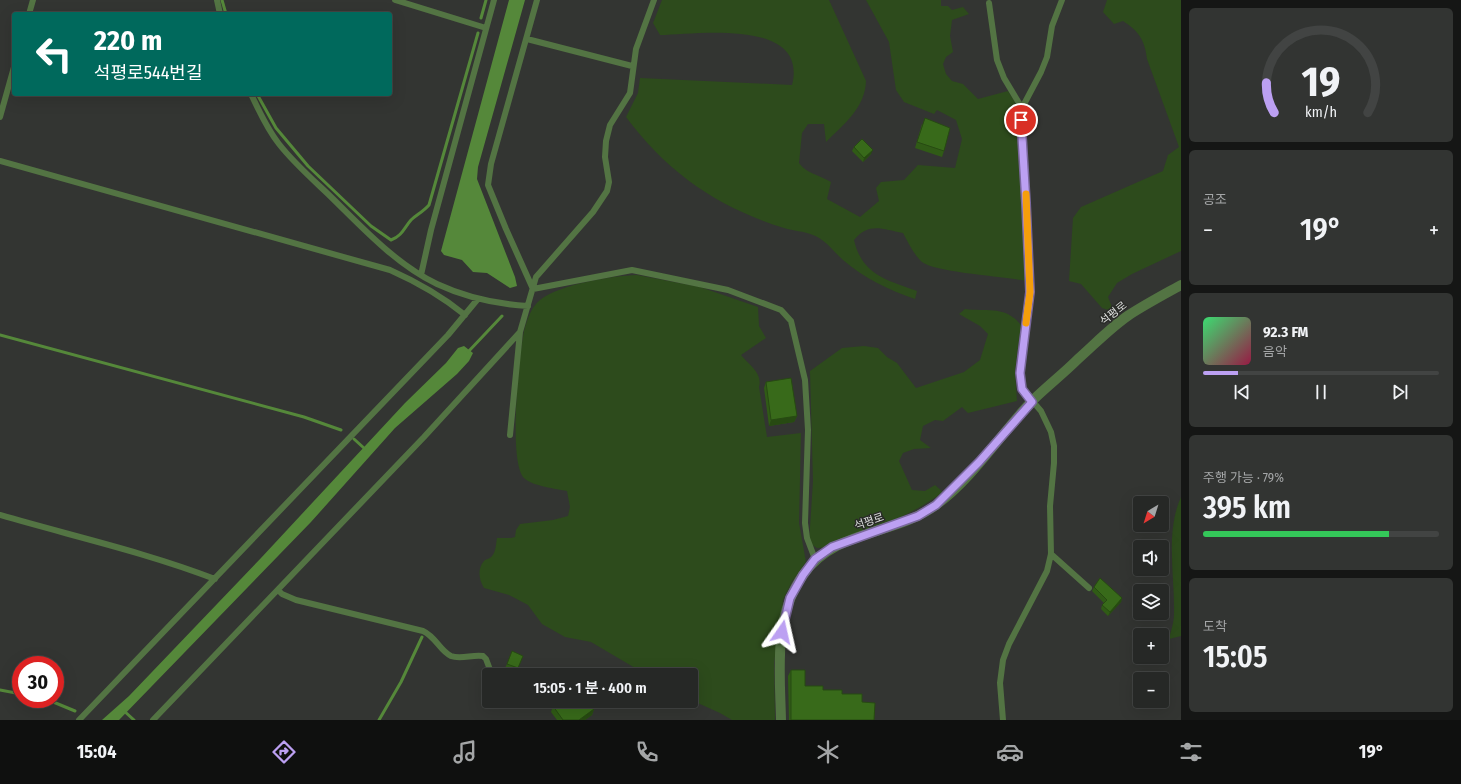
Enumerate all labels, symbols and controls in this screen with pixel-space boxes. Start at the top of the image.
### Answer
text: 220 m [94,24,162,57]
icon: left [28,28,80,80]
text: 19 [1301,57,1341,107]
text: 석평로544번길 [94,62,203,84]
pin [1004,103,1038,137]
text: km/h [1305,104,1337,121]
icon: arrive [1010,109,1032,131]
text: 공조 [1203,192,1227,207]
text: 19° [1300,212,1342,248]
text: − [1203,217,1213,244]
text: + [1429,217,1439,244]
street label: 석평로 [1097,299,1129,328]
text: 92.3 FM [1263,323,1308,341]
text: 음악 [1263,344,1287,359]
icon: previous [1231,381,1253,403]
icon: pause [1310,381,1332,403]
icon: next [1389,381,1411,403]
text: 주행 가능 · 79% [1203,470,1284,485]
text: 395 km [1203,490,1291,526]
north arrow [1133,496,1169,532]
map controls [1133,496,1169,708]
street label: 석평로 [853,510,886,533]
button: sound [1133,540,1169,576]
button: layers [1133,584,1169,620]
position arrow [761,611,803,653]
text: 도착 [1203,619,1227,634]
button: + [1133,628,1169,664]
text: 15:05 [1203,639,1267,675]
speed limit sign: 30 [12,656,64,708]
button: − [1133,672,1169,708]
text: 15:05 · 1 분 · 400 m [533,679,647,697]
icon: directions [270,738,298,766]
icon: music [451,738,479,766]
icon: phone [633,738,661,766]
icon: climate [814,738,842,766]
icon: car [996,738,1024,766]
icon: filters [1177,738,1205,766]
text: 15:04 [77,741,116,763]
text: 19° [1359,741,1384,763]

